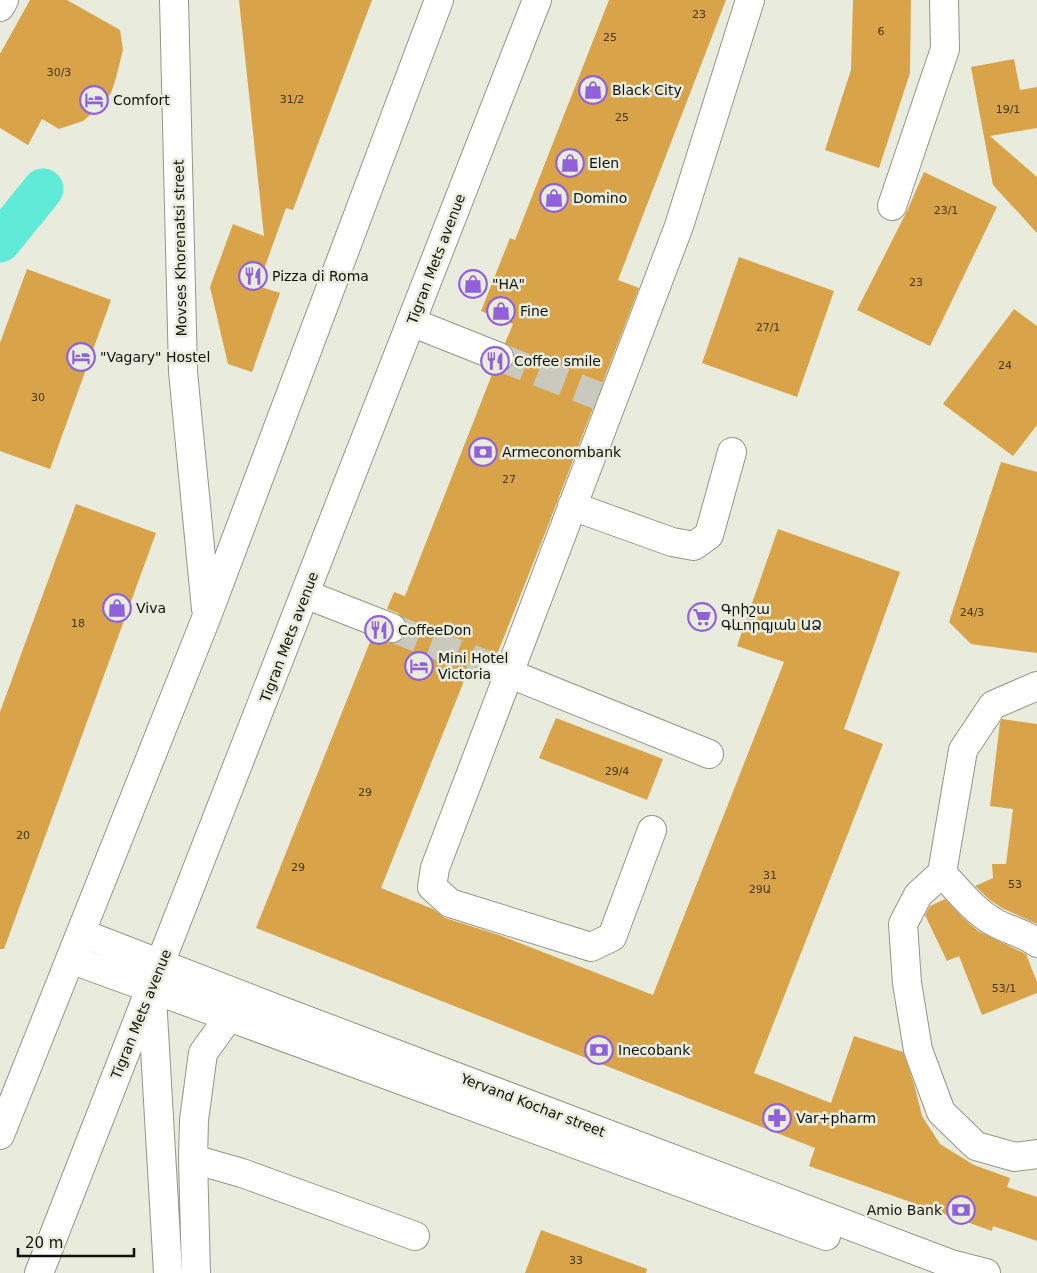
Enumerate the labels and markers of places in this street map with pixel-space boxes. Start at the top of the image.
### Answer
shop icon: Black City [578,75,608,105]
place label: Black City [612,82,682,98]
hotel icon: Comfort [79,85,109,115]
place label: Comfort [113,92,170,108]
shop icon: Elen [555,148,585,178]
place label: Elen [589,155,619,171]
shop icon: Domino [539,183,569,213]
place label: Domino [573,190,627,206]
restaurant icon: Pizza di Roma [238,261,268,291]
place label: Pizza di Roma [272,268,369,284]
shop icon: "HA" [458,269,488,299]
place label: "HA" [492,276,525,292]
shop icon: Fine [486,296,516,326]
place label: Fine [520,303,548,319]
hotel icon: "Vagary" Hostel [66,342,96,372]
restaurant icon: Coffee smile [480,346,510,376]
place label: "Vagary" Hostel [100,349,210,365]
place label: Coffee smile [514,353,601,369]
bank icon: Armeconombank [468,437,498,467]
place label: Armeconombank [502,444,622,460]
shop icon: Viva [102,593,132,623]
place label: Viva [136,600,166,616]
place label: Գրիշա Գևորգյան ԱՁ [721,601,822,633]
supermarket icon: Գրիշա Գևորգյան ԱՁ [687,602,717,632]
restaurant icon: CoffeeDon [364,615,394,645]
place label: CoffeeDon [398,622,471,638]
place label: Mini Hotel Victoria [438,650,508,682]
hotel icon: Mini Hotel Victoria [404,651,434,681]
bank icon: Inecobank [584,1035,614,1065]
place label: Inecobank [618,1042,691,1058]
pharmacy icon: Var+pharm [762,1103,792,1133]
place label: Var+pharm [796,1110,876,1126]
bank icon: Amio Bank [946,1195,976,1225]
place label: Amio Bank [867,1202,943,1218]

